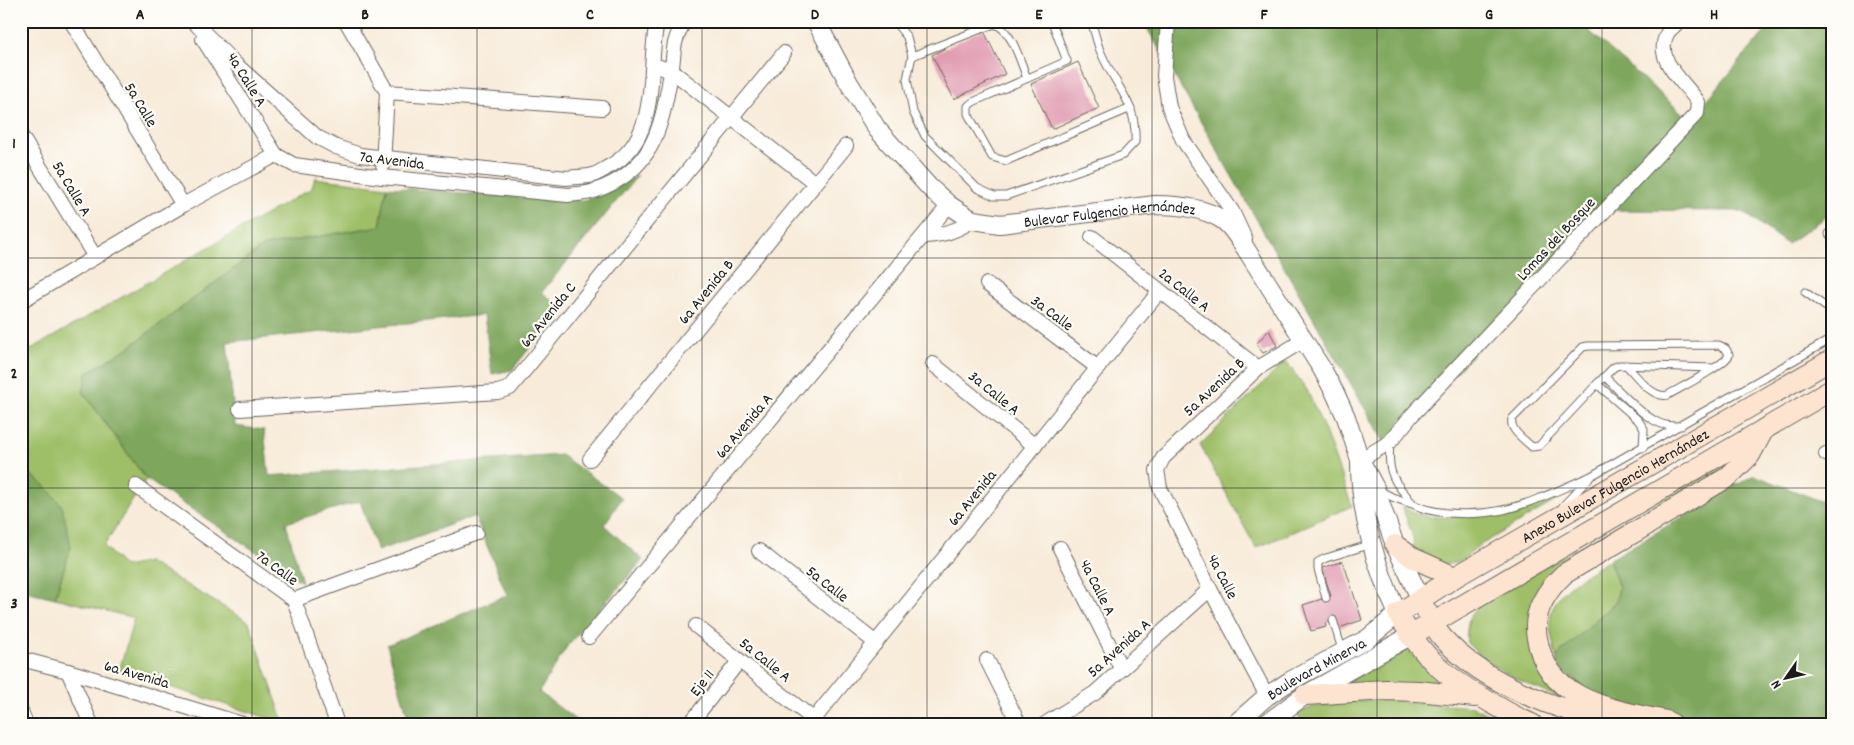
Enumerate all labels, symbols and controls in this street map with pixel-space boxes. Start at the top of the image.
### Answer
text: A [136,4,145,27]
text: B [361,4,369,27]
text: C [586,4,594,27]
text: D [811,4,820,27]
text: E [1035,4,1043,27]
text: F [1260,4,1268,27]
text: G [1485,4,1493,27]
text: H [1710,4,1718,27]
street label: 4a Calle A [220,49,272,112]
street label: 5a Calle [117,79,162,132]
text: 1 [12,133,16,156]
street label: 7a Avenida [358,146,426,177]
street label: 5a Calle A [45,157,97,222]
street label: Lomas del Bosque [1512,193,1602,287]
street label: Bulevar Fulgencio Hernández [1023,196,1198,235]
street label: 6a Avenida B [673,255,740,330]
street label: 2a Calle A [1152,263,1215,319]
street label: 6a Avenida C [515,278,583,353]
street label: 3a Calle [1025,290,1078,338]
street label: 5a Avenida B [1178,353,1251,423]
text: 2 [11,363,18,386]
street label: 3a Calle A [963,366,1024,422]
street label: 6a Avenida A [711,389,779,464]
street label: Anexo Bulevar Fulgencio Hernández [1518,424,1714,550]
street label: 6a Avenida [943,465,1003,532]
street label: 7a Calle [251,546,302,592]
street label: 4a Calle [1201,551,1243,604]
street label: 4a Calle A [1073,556,1121,620]
street label: 5a Calle [800,561,853,609]
text: 3 [10,593,18,616]
street label: 5a Avenida A [1083,614,1157,684]
street label: Boulevard Minerva [1263,632,1371,707]
street label: 5a Calle A [733,633,796,689]
north arrow [1762,652,1812,702]
street label: 6a Avenida [101,655,172,696]
street label: Eje 11 [685,665,721,702]
text: N [1767,676,1787,693]

